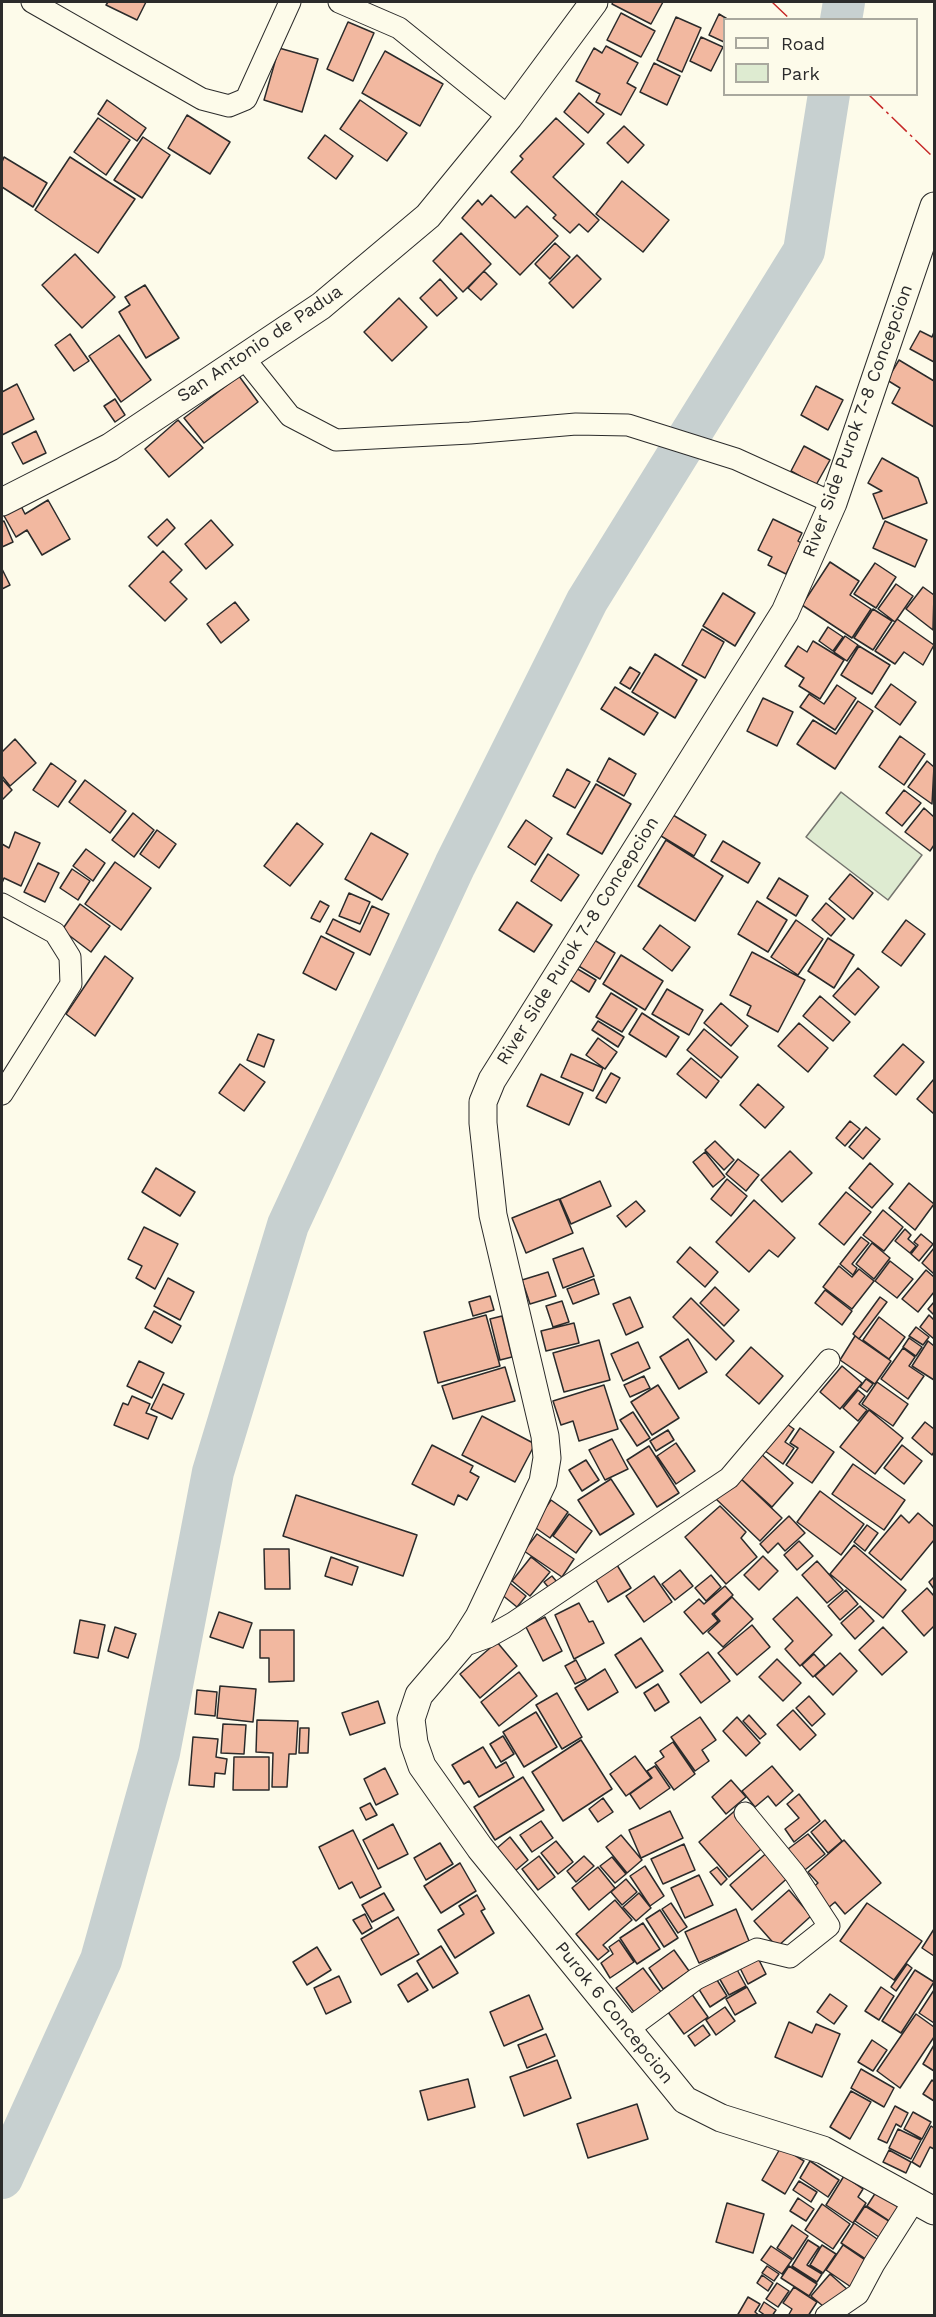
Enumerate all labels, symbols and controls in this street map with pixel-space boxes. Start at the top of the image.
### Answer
legend [723,18,918,96]
text: Road [781,33,825,54]
text: Park [781,63,820,84]
street label: San Antonio de Padua [173,281,347,407]
street label: River Side Purok 7-8 Concepcion [798,282,918,560]
street label: River Side Purok 7-8 Concepcion [492,813,664,1069]
street label: Purok 6 Concepcion [550,1938,678,2088]

